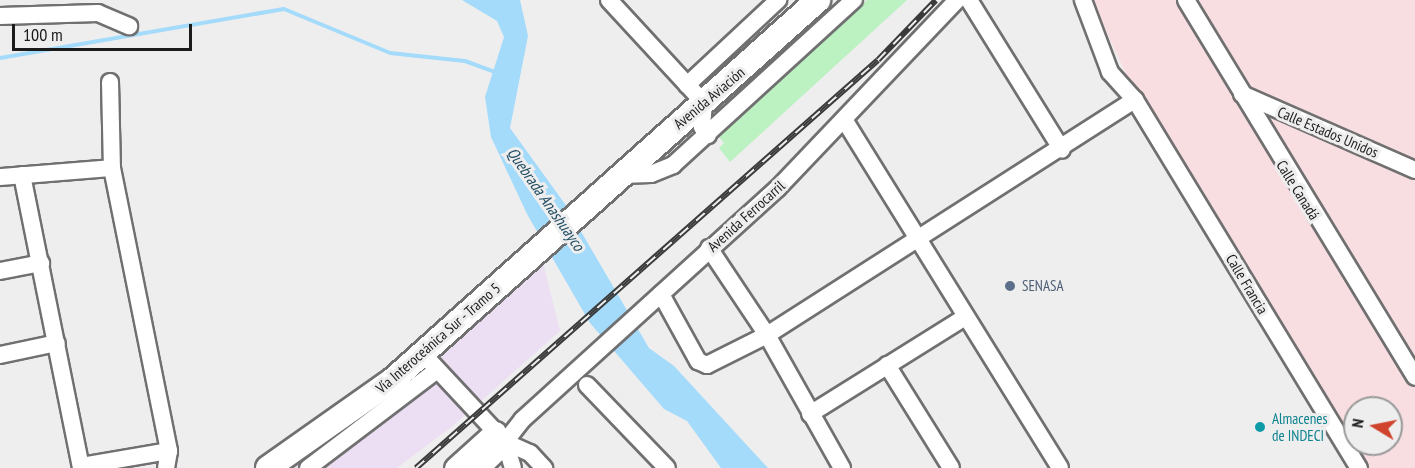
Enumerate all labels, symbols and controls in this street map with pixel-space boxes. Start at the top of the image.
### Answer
scale bar [15,12,195,50]
text: 100 m [23,23,63,46]
street label: Avenida Aviación [670,63,748,133]
street label: Calle Estados Unidos [1275,103,1381,161]
water label: Quebrada Anashuayco [503,144,589,254]
street label: Calle Canadá [1273,157,1323,223]
street label: Avenida Ferrocarril [704,177,788,255]
street label: Calle Francia [1222,251,1272,317]
place label: SENASA [1022,277,1064,295]
street label: Vía Interoceánica Sur - Tramo 5 [371,278,505,398]
marker: SENASA [1003,279,1017,293]
north arrow [1343,396,1403,456]
place label: Almacenes de INDECI [1272,409,1327,444]
text: N [1347,417,1368,429]
marker: Almacenes de INDECI [1253,420,1267,434]

